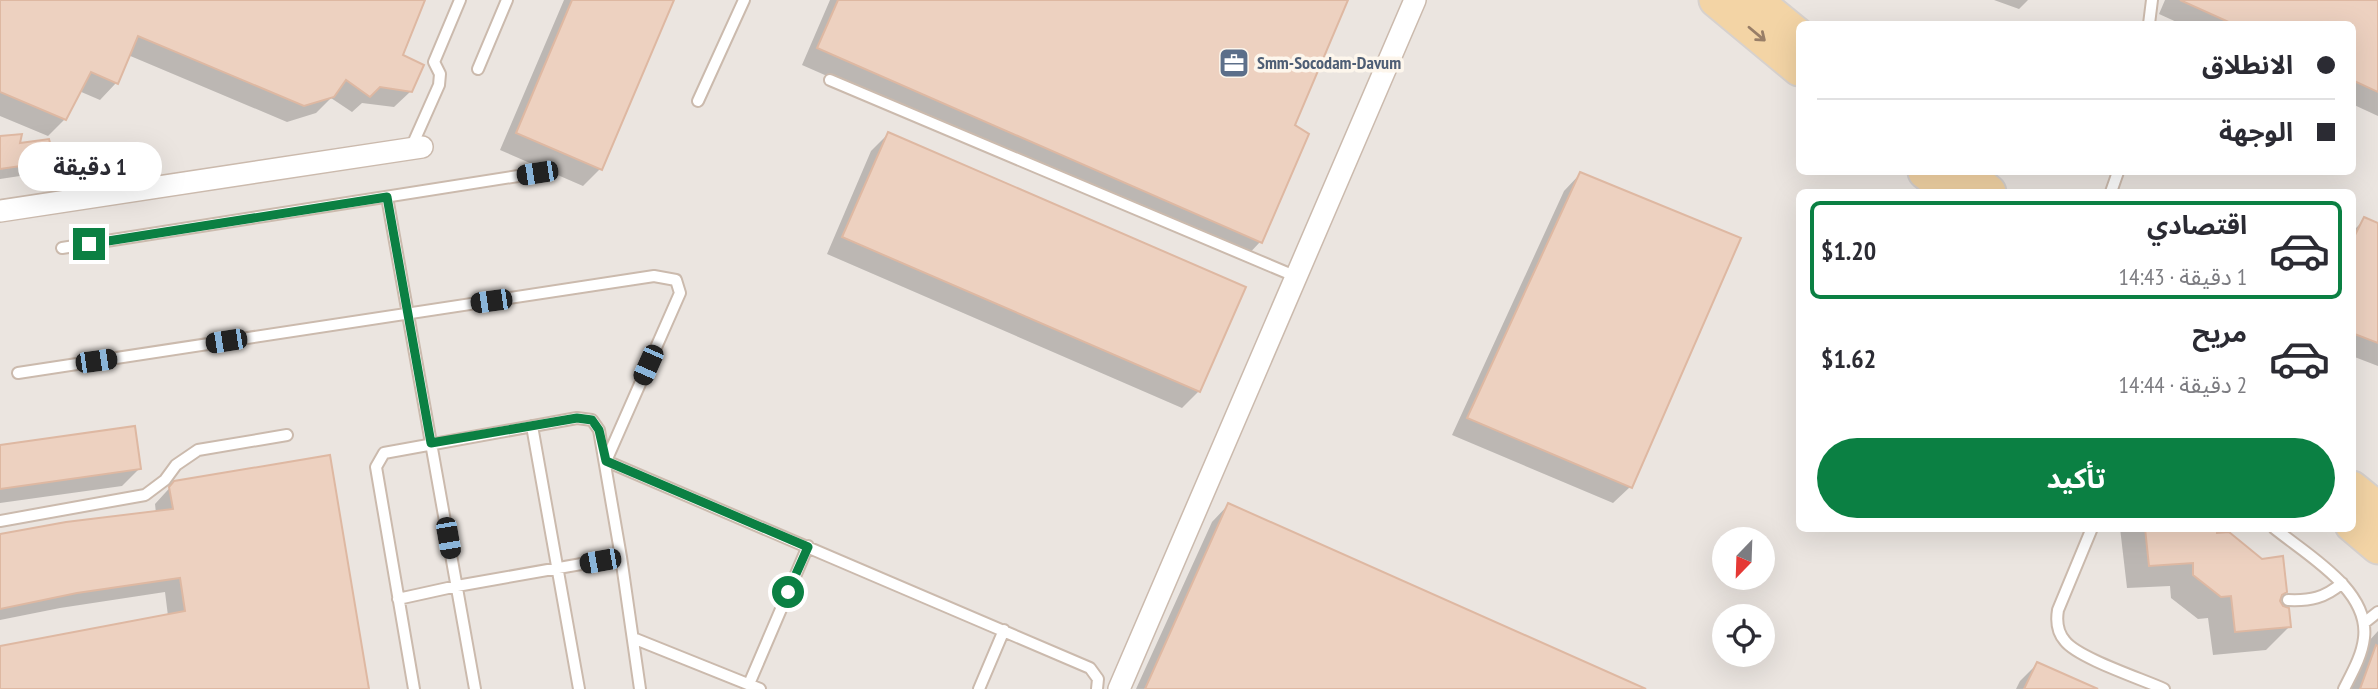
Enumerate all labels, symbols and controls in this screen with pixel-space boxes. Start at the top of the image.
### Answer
one-way arrow [1748,27,1766,42]
office icon: Smm-Socodam-Davum [1217,46,1251,80]
text: الانطلاق [2202,48,2293,81]
place label: Smm-Socodam-Davum [1257,51,1401,74]
text: الوجهة [2219,115,2293,148]
callout: 1 دقيقة [17,142,161,191]
text: 1 دقيقة [53,152,127,181]
car [515,159,560,187]
text: اقتصادي [2147,208,2247,241]
icon: car [2268,219,2331,282]
route end [73,228,105,260]
text: $1.20 [1821,234,1876,267]
text: 1 دقيقة · 14:43 [2119,262,2247,291]
car [469,288,514,314]
text: مريح [2192,316,2247,349]
car [204,327,249,355]
icon: car [2268,327,2331,390]
car [630,342,667,388]
text: $1.62 [1821,342,1876,375]
car [74,348,119,374]
text: 2 دقيقة · 14:44 [2119,370,2247,399]
button: تأكيد [1817,438,2335,518]
car [435,515,462,561]
north arrow [1712,527,1774,590]
map controls [1712,527,1775,667]
car [578,547,623,575]
route start [772,576,804,608]
button: locate [1712,604,1775,667]

